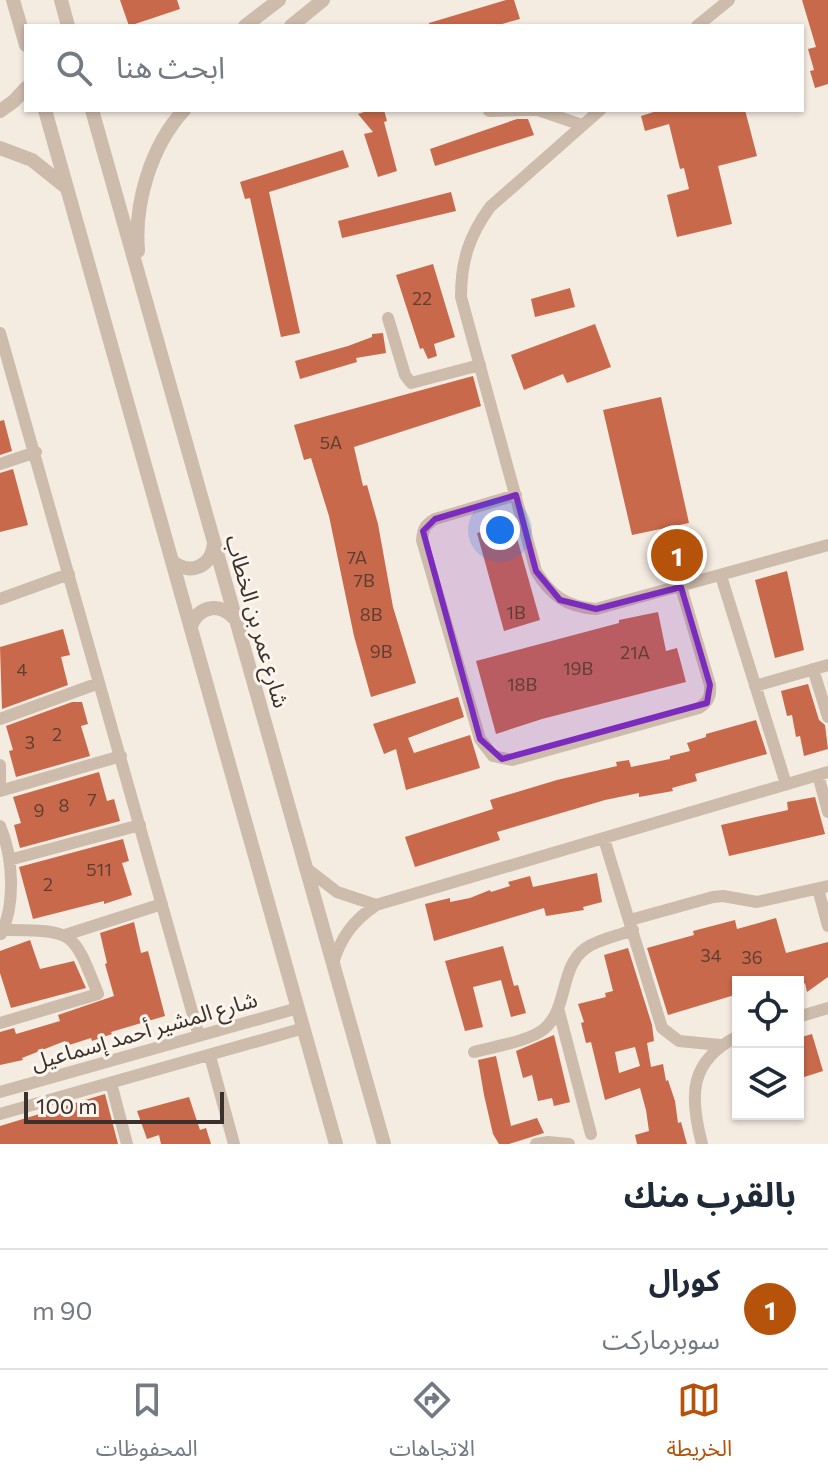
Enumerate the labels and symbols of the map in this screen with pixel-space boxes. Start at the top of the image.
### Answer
house number: 22 [412,287,432,309]
house number: 5A [320,431,342,453]
your location [480,510,520,550]
pin: 1 [651,525,703,585]
street label: شارع عمر بن الخطاب [217,531,296,712]
house number: 7A [347,546,367,568]
house number: 7B [353,569,375,591]
house number: 1B [506,601,526,623]
house number: 8B [360,603,382,625]
house number: 9B [370,640,392,662]
house number: 21A [620,641,650,663]
house number: 19B [563,657,593,679]
house number: 4 [17,658,28,680]
house number: 18B [507,673,537,695]
house number: 2 [52,723,62,745]
house number: 3 [25,731,35,753]
house number: 7 [87,788,97,810]
house number: 8 [59,794,70,816]
house number: 9 [34,799,44,821]
house number: 511 [86,858,112,880]
house number: 2 [43,873,53,895]
house number: 34 [700,944,722,966]
house number: 36 [741,946,763,968]
street label: شارع المشير أحمد إسماعيل [28,985,261,1079]
scale bar [24,1088,224,1124]

